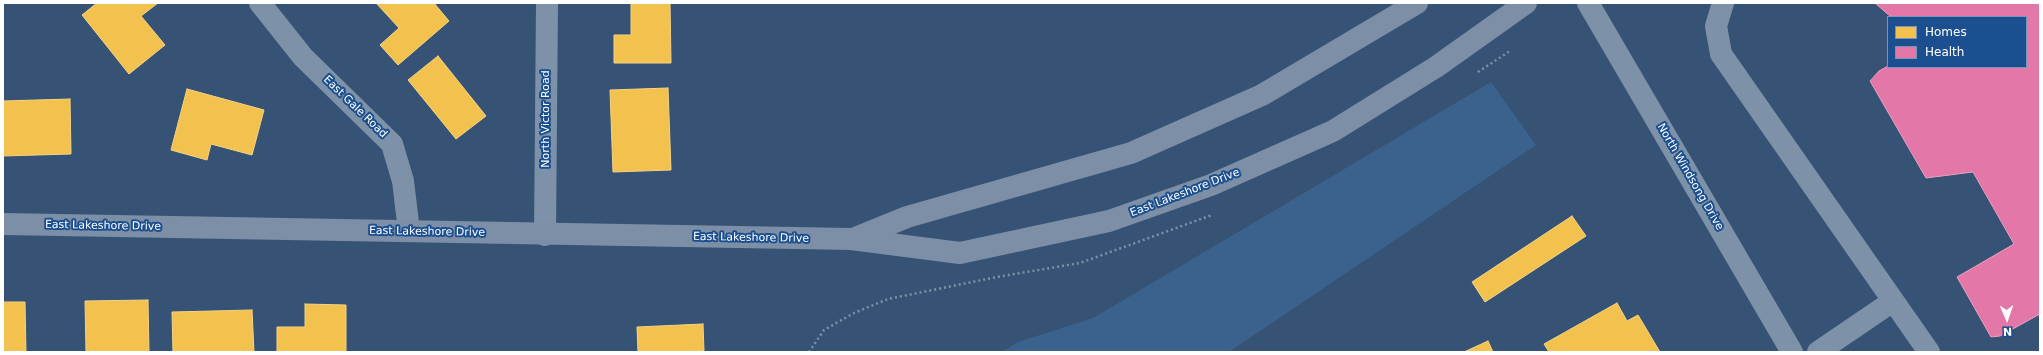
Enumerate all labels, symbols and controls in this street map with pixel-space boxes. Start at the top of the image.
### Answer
legend [1887,16,2027,68]
text: Homes [1925,25,1967,39]
text: Health [1925,45,1964,59]
street label: North Victor Road [539,70,553,168]
street label: East Gale Road [320,73,390,141]
street label: North Windsong Drive [1654,121,1726,233]
street label: East Lakeshore Drive [1128,166,1242,220]
street label: East Lakeshore Drive [45,218,161,234]
street label: East Lakeshore Drive [369,224,485,240]
street label: East Lakeshore Drive [693,230,809,246]
north arrow [1987,299,2027,339]
text: N [2003,325,2012,338]

